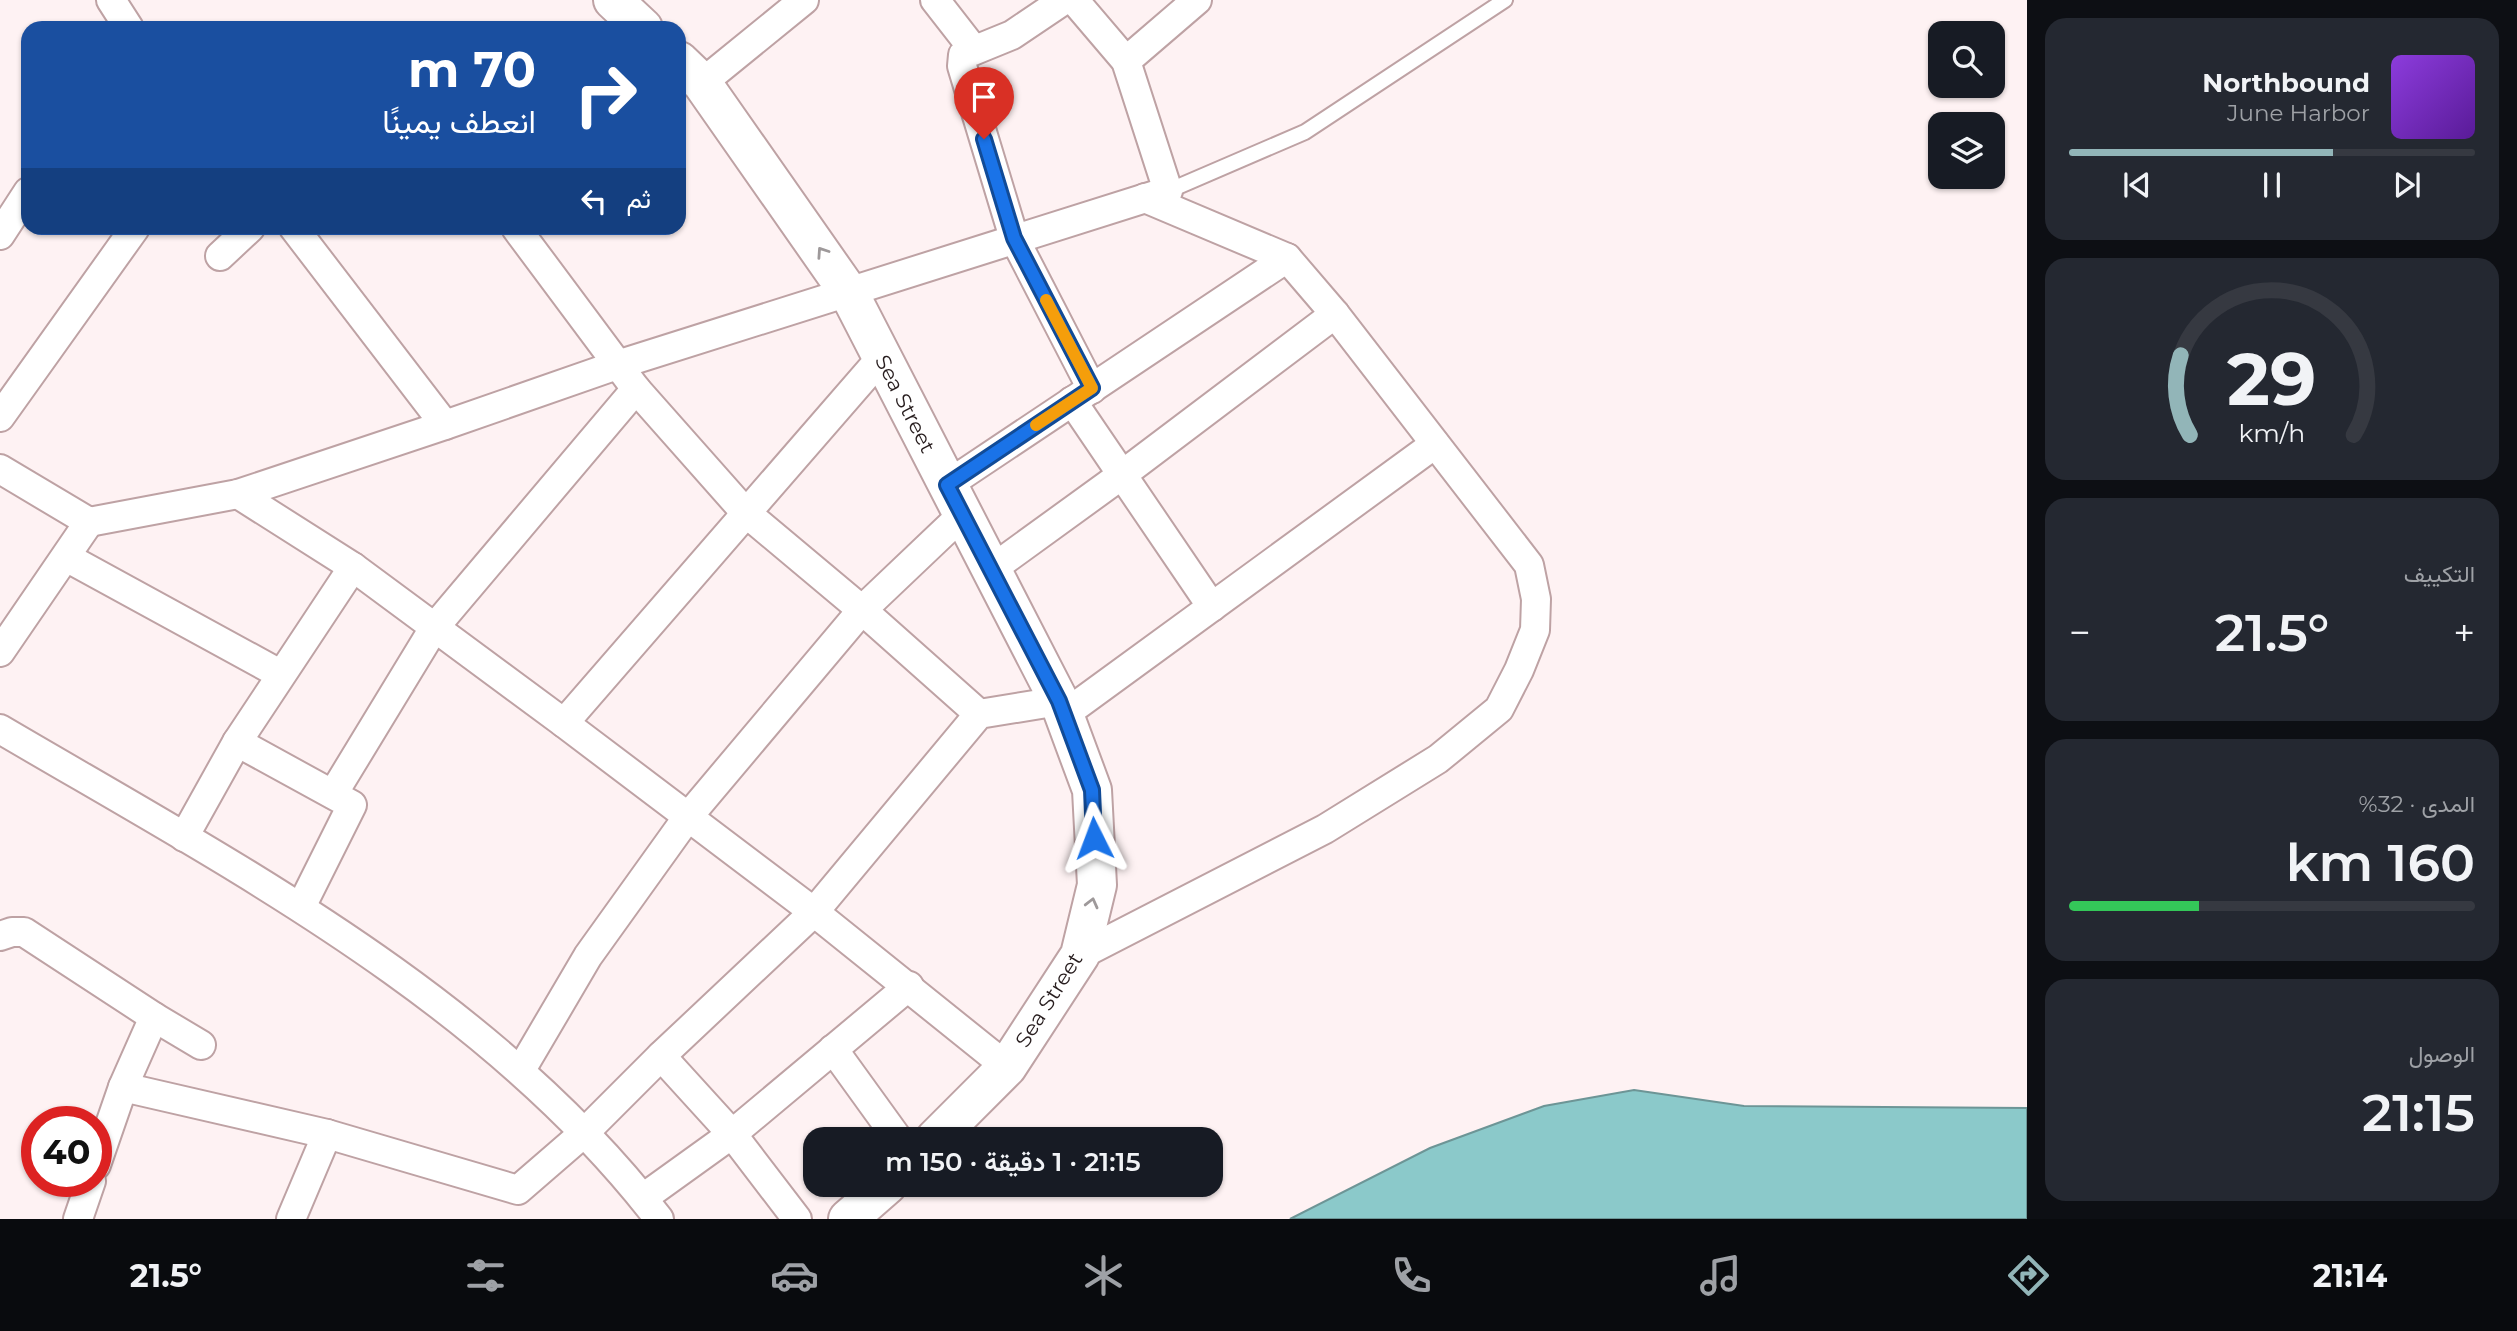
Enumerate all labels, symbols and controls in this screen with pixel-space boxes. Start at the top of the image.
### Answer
map controls [1928,21,2005,189]
button: search [1928,21,2005,98]
text: 70 m [408,40,536,99]
icon: right [560,49,651,140]
pin [954,67,1014,139]
text: Northbound [2202,67,2370,99]
icon: arrive [965,78,1003,116]
text: June Harbor [2227,99,2370,127]
text: انعطف يمينًا [382,102,536,141]
button: layers [1928,112,2005,189]
icon: previous [2118,166,2156,204]
icon: pause [2253,166,2291,204]
icon: next [2388,166,2426,204]
icon: left [575,182,613,220]
text: ثم [627,183,651,215]
one-way arrow [817,247,830,260]
text: 29 [2227,336,2317,424]
street label: Sea Street [870,351,941,457]
text: km/h [2239,418,2305,448]
text: التكييف [2404,560,2475,588]
text: 21.5° [2215,601,2329,664]
text: − [2069,609,2091,656]
text: + [2453,609,2475,656]
text: المدى · 32% [2359,790,2475,818]
position arrow [1057,801,1131,875]
text: 160 km [2286,831,2475,894]
one-way arrow [1084,897,1099,909]
street label: Sea Street [1010,948,1087,1052]
text: الوصول [2409,1040,2475,1068]
text: 21:15 [2362,1081,2475,1144]
speed limit sign: 40 [21,1106,112,1197]
text: 21:15 · 1 دقيقة · 150 m [885,1146,1141,1178]
icon: filters [461,1251,510,1300]
icon: car [770,1251,819,1300]
icon: climate [1079,1251,1128,1300]
icon: phone [1387,1251,1436,1300]
icon: music [1696,1251,1745,1300]
icon: directions [2004,1251,2053,1300]
text: 21.5° [130,1256,202,1295]
text: 21:14 [2313,1256,2387,1295]

